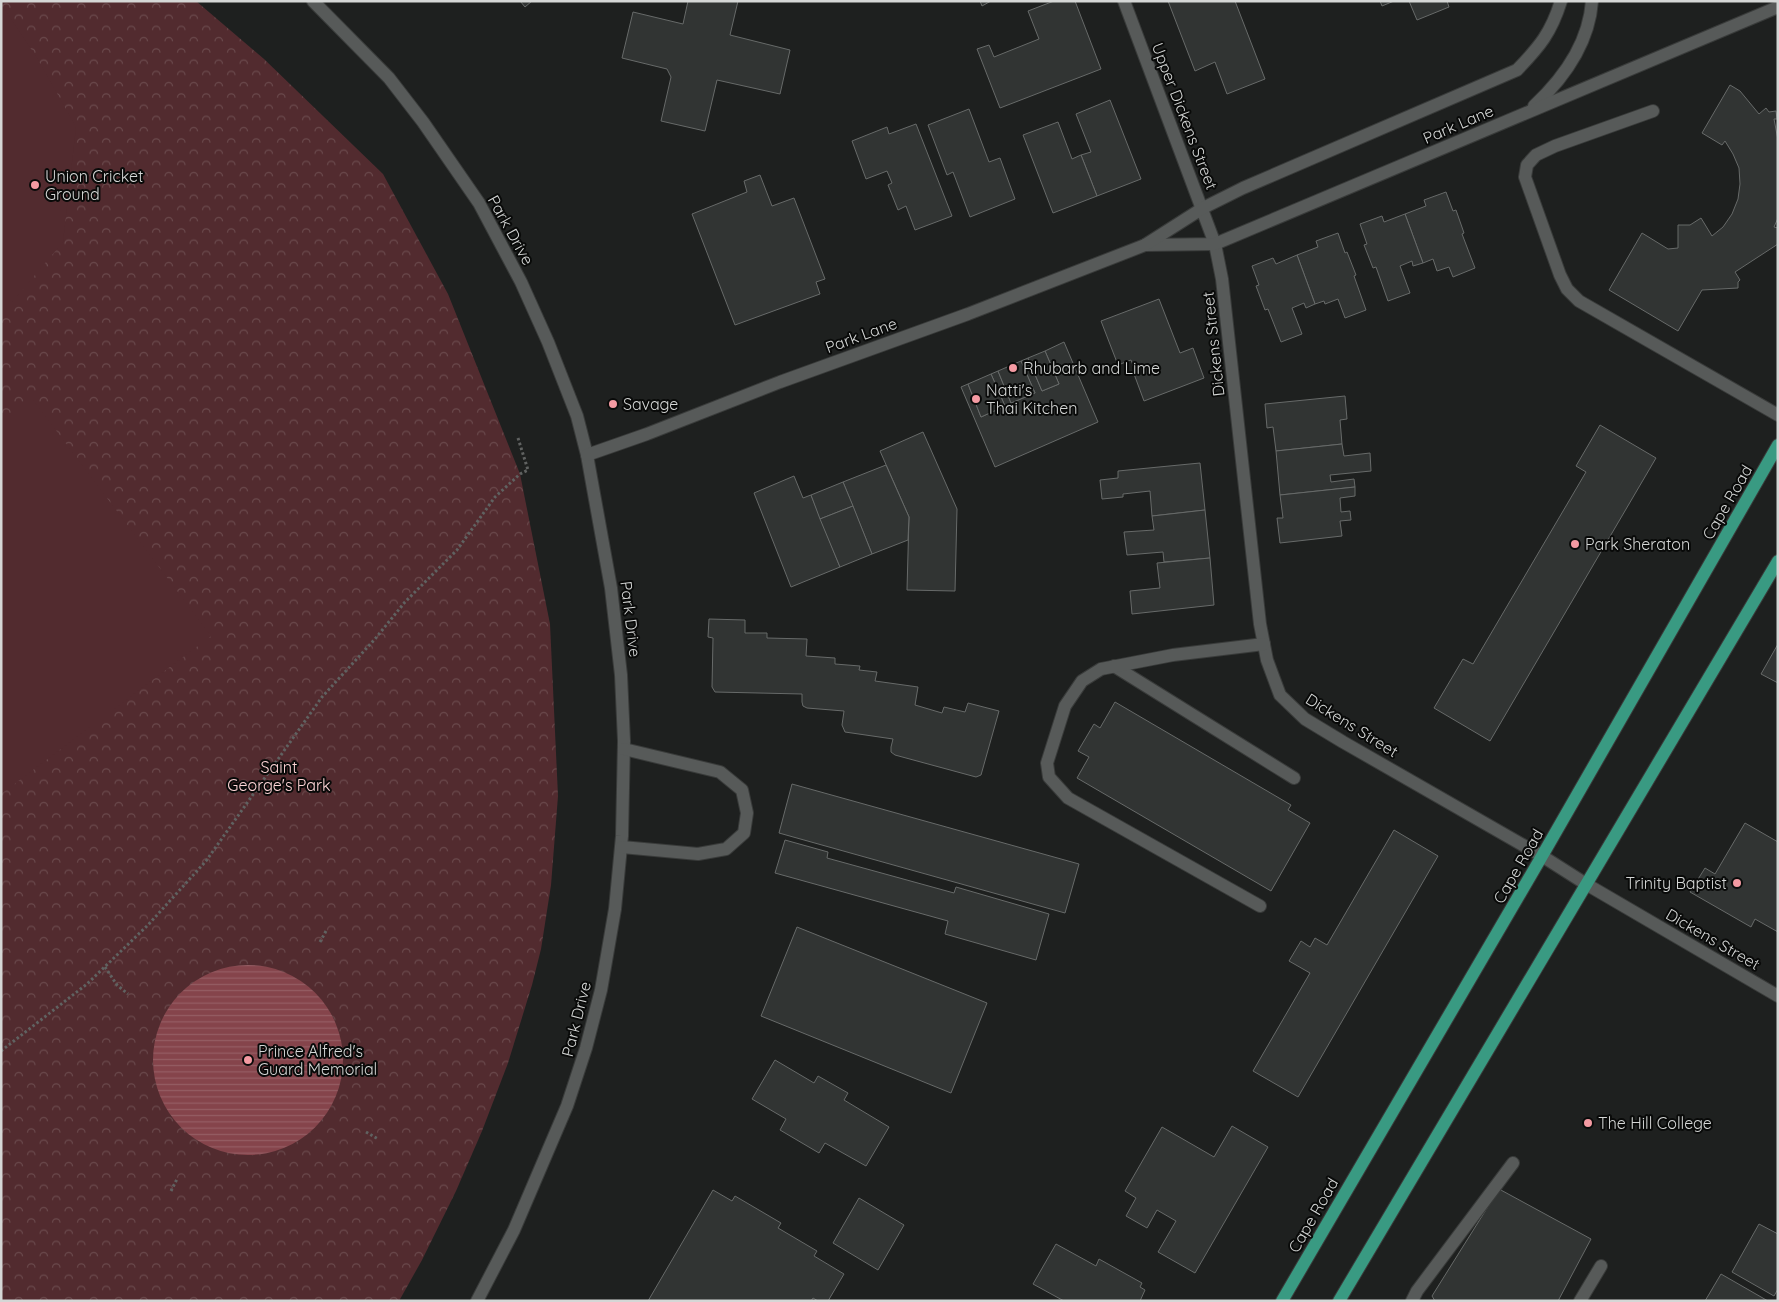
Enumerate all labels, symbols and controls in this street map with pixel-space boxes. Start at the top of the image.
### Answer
street label: Upper Dickens Street [1148,40,1222,192]
street label: Park Lane [1420,100,1496,148]
place label: Union Cricket Ground [45,166,143,204]
marker: Union Cricket Ground [29,179,41,191]
street label: Park Drive [484,192,538,268]
street label: Dickens Street [1198,291,1228,397]
street label: Park Lane [822,313,900,357]
place label: Rhubarb and Lime [1023,358,1160,378]
marker: Rhubarb and Lime [1007,362,1019,374]
place label: Natti's Thai Kitchen [986,380,1077,418]
marker: Natti's Thai Kitchen [970,393,982,405]
place label: Savage [623,394,678,414]
marker: Savage [607,398,619,410]
street label: Cape Road [1698,461,1756,543]
place label: Park Sheraton [1585,534,1690,554]
marker: Park Sheraton [1569,538,1581,550]
street label: Park Drive [616,580,646,658]
street label: Dickens Street [1302,689,1402,761]
park label: Saint George's Park [227,757,331,795]
street label: Cape Road [1489,825,1547,907]
place label: Trinity Baptist [1626,873,1727,893]
marker: Trinity Baptist [1731,877,1743,889]
street label: Dickens Street [1662,904,1764,974]
street label: Park Drive [557,979,595,1059]
place label: Prince Alfred's Guard Memorial [258,1041,377,1079]
marker: Prince Alfred's Guard Memorial [242,1054,254,1066]
place label: The Hill College [1598,1113,1712,1133]
marker: The Hill College [1582,1117,1594,1129]
street label: Cape Road [1284,1174,1342,1256]

